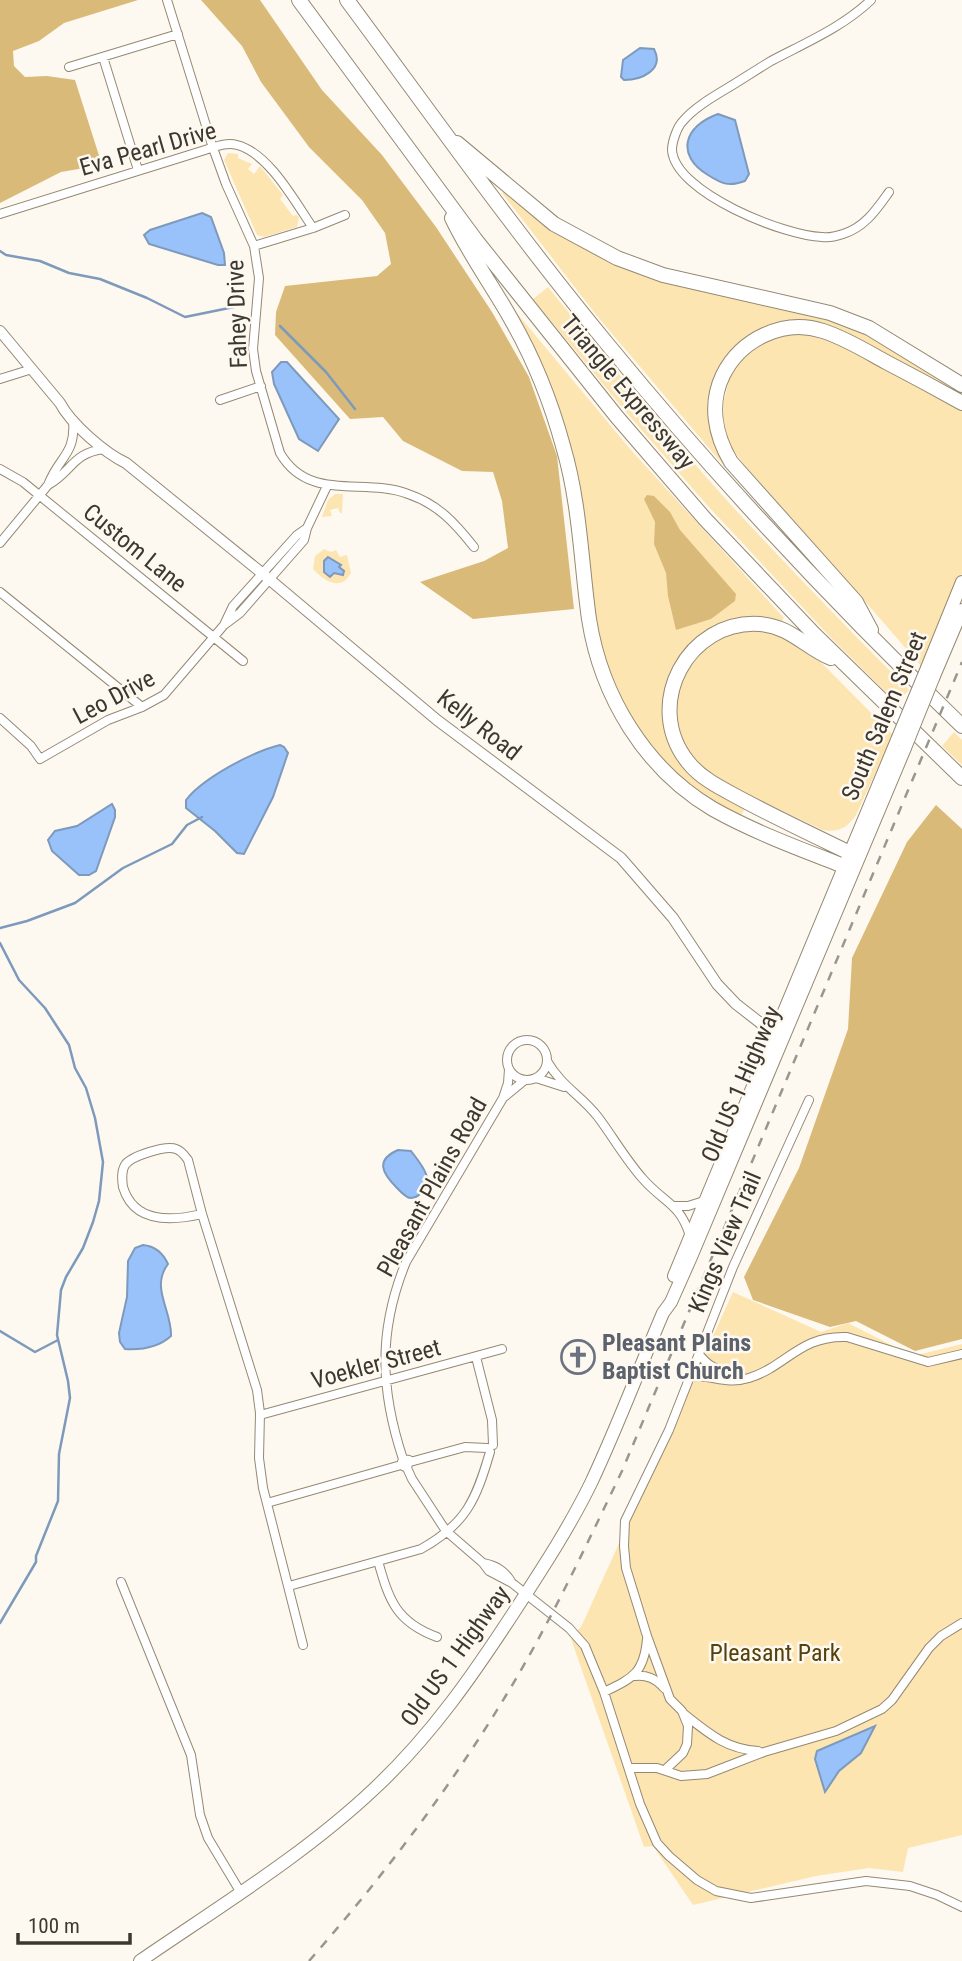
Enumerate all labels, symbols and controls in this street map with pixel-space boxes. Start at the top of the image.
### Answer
street label: Eva Pearl Drive [76,116,220,182]
street label: Fahey Drive [221,259,253,369]
street label: Triangle Expressway [555,309,701,475]
street label: Custom Lane [78,498,192,598]
street label: South Salem Street [836,627,932,805]
street label: Leo Drive [69,664,159,730]
street label: Kelly Road [431,684,527,766]
street label: Old US 1 Highway [696,1002,786,1166]
street label: Pleasant Plains Road [371,1093,493,1281]
street label: Kings View Trail [683,1167,767,1317]
place label: Pleasant Plains Baptist Church [602,1329,751,1385]
street label: Voekler Street [308,1333,444,1395]
church icon: Pleasant Plains Baptist Church [559,1338,597,1376]
street label: Old US 1 Highway [395,1580,515,1732]
park label: Pleasant Park [709,1639,841,1667]
scale bar [18,1902,130,1946]
text: 100 m [28,1914,80,1938]

